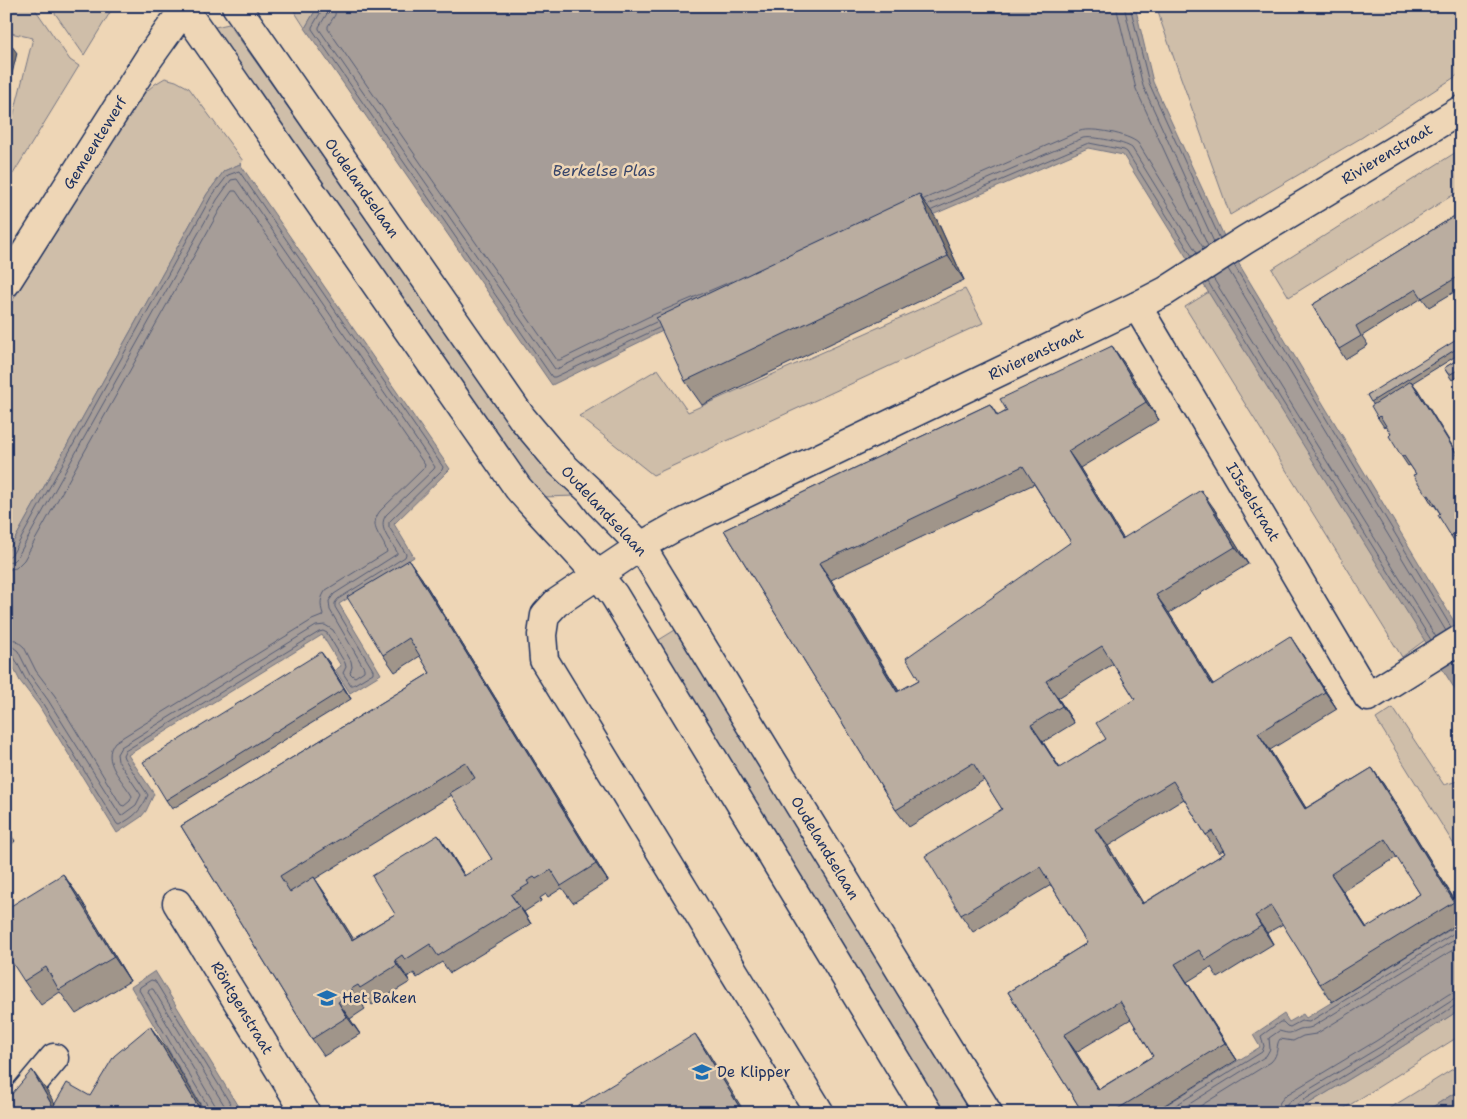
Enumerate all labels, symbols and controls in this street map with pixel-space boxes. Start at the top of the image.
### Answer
street label: Gemeentewerf [58,92,132,193]
street label: Rivierenstraat [1338,119,1436,189]
street label: Oudelandselaan [320,134,404,242]
water label: Berkelse Plas [552,160,656,181]
street label: Rivierenstraat [985,323,1087,385]
street label: IJsselstraat [1222,459,1284,545]
street label: Oudelandselaan [557,461,651,561]
street label: Oudelandselaan [786,793,864,903]
street label: Röntgenstraat [206,958,278,1058]
school or university icon: Het Baken [316,987,338,1009]
place label: Het Baken [342,988,416,1008]
school or university icon: De Klipper [691,1061,713,1083]
place label: De Klipper [717,1062,791,1082]

